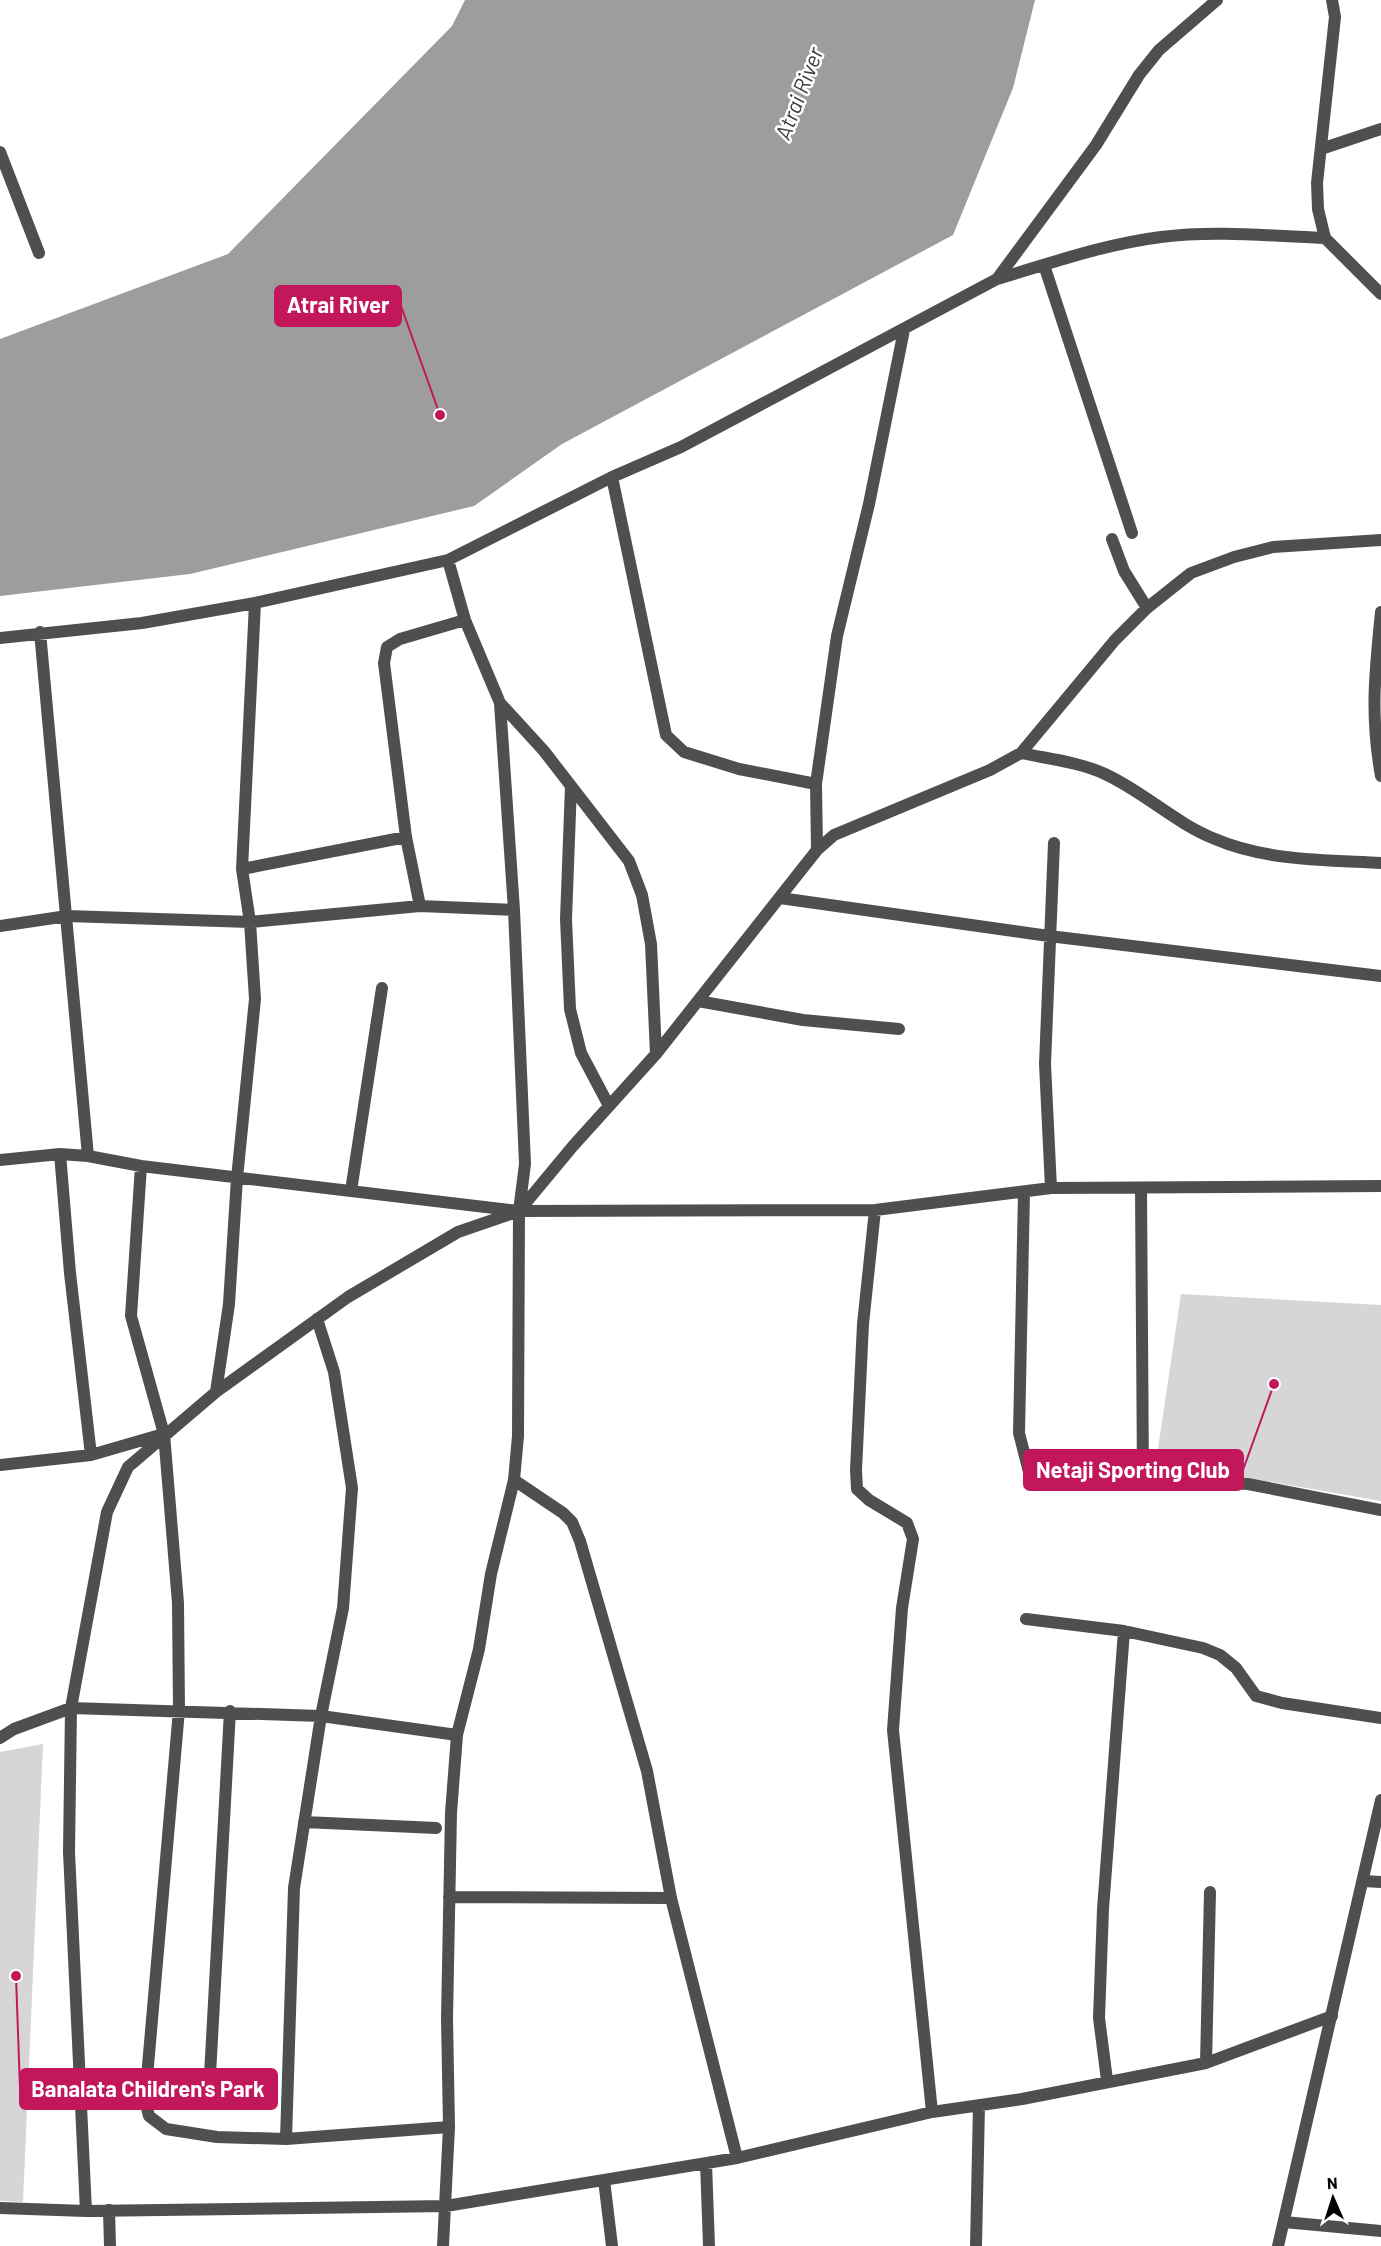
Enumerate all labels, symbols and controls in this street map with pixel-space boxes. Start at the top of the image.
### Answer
water label: Atrai River [769,42,828,143]
callout: Atrai River [275,286,401,326]
text: Atrai River [287,291,390,317]
callout: Netaji Sporting Club [1024,1450,1243,1490]
text: Netaji Sporting Club [1036,1456,1230,1482]
callout: Banalata Children's Park [20,2069,277,2109]
text: Banalata Children's Park [31,2075,265,2101]
north arrow [1303,2168,1363,2228]
text: N [1326,2173,1338,2192]

